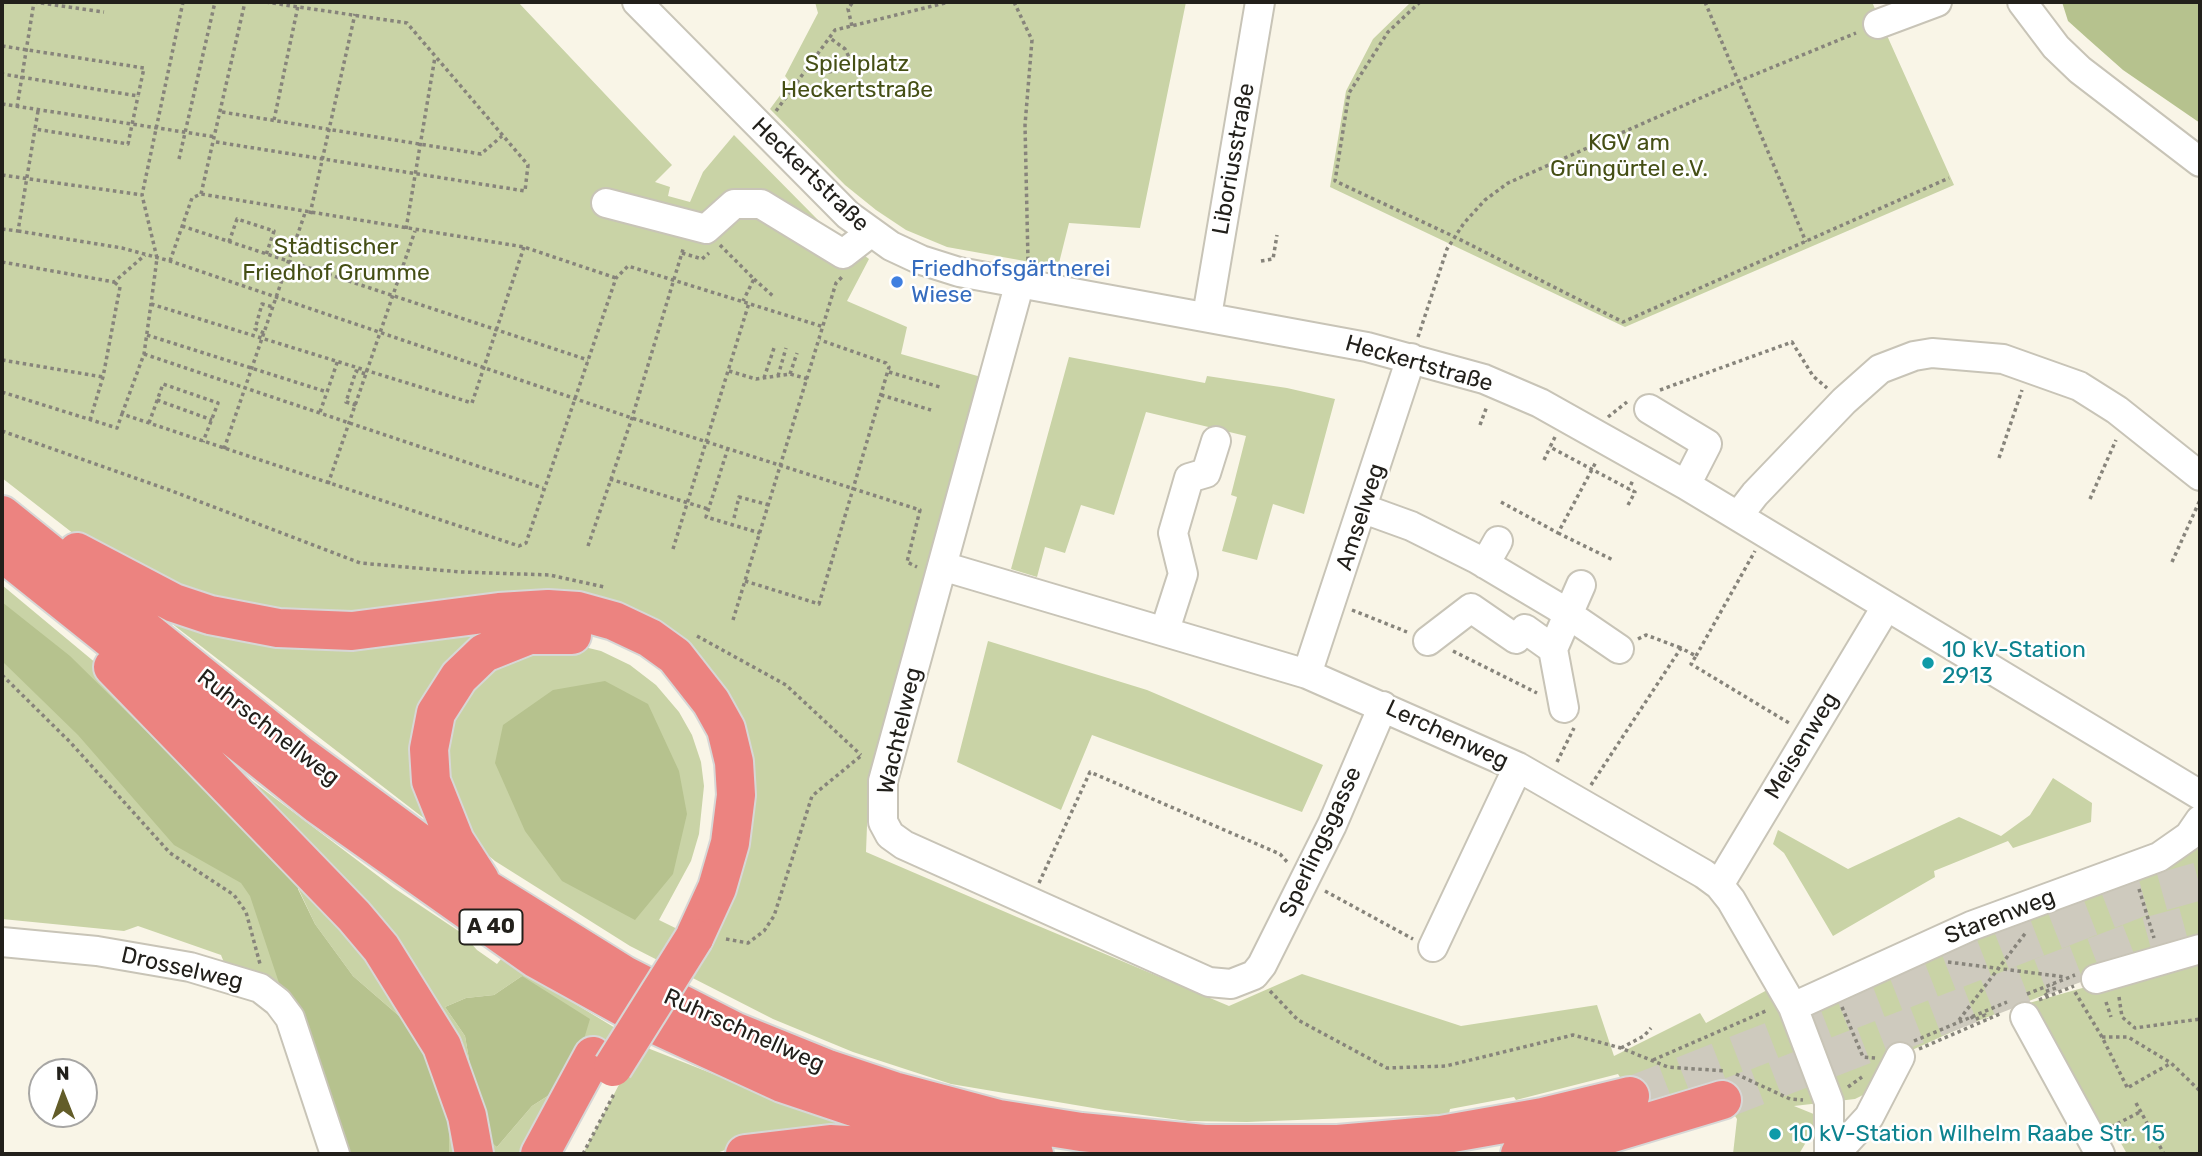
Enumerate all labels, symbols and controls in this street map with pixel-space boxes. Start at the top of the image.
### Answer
park label: Spielplatz Heckertstraße [781,50,933,104]
street label: Liboriusstraße [1207,81,1261,237]
street label: Heckertstraße [746,112,874,238]
park label: KGV am Grüngürtel e.V. [1550,129,1708,183]
park label: Städtischer Friedhof Grumme [242,233,430,287]
place label: Friedhofsgärtnerei Wiese [911,255,1111,309]
marker: Friedhofsgärtnerei Wiese [889,274,905,290]
street label: Heckertstraße [1342,330,1496,398]
street label: Amselweg [1331,460,1391,574]
place label: 10 kV-Station 2913 [1942,636,2086,690]
marker: 10 kV-Station 2913 [1920,655,1936,671]
street label: Ruhrschnellweg [191,664,345,792]
street label: Wachtelweg [872,665,928,797]
street label: Meisenweg [1759,688,1845,804]
street label: Lerchenweg [1381,695,1513,775]
street label: Sperlingsgasse [1274,762,1368,922]
street label: Starenweg [1941,883,2059,951]
road number: A 40 [460,909,522,944]
street label: Drosselweg [118,942,246,996]
street label: Ruhrschnellweg [659,983,829,1079]
north arrow [28,1058,98,1128]
text: N [56,1062,70,1085]
place label: 10 kV-Station Wilhelm Raabe Str. 15 [1789,1120,2165,1148]
marker: 10 kV-Station Wilhelm Raabe Str. 15 [1767,1126,1783,1142]

